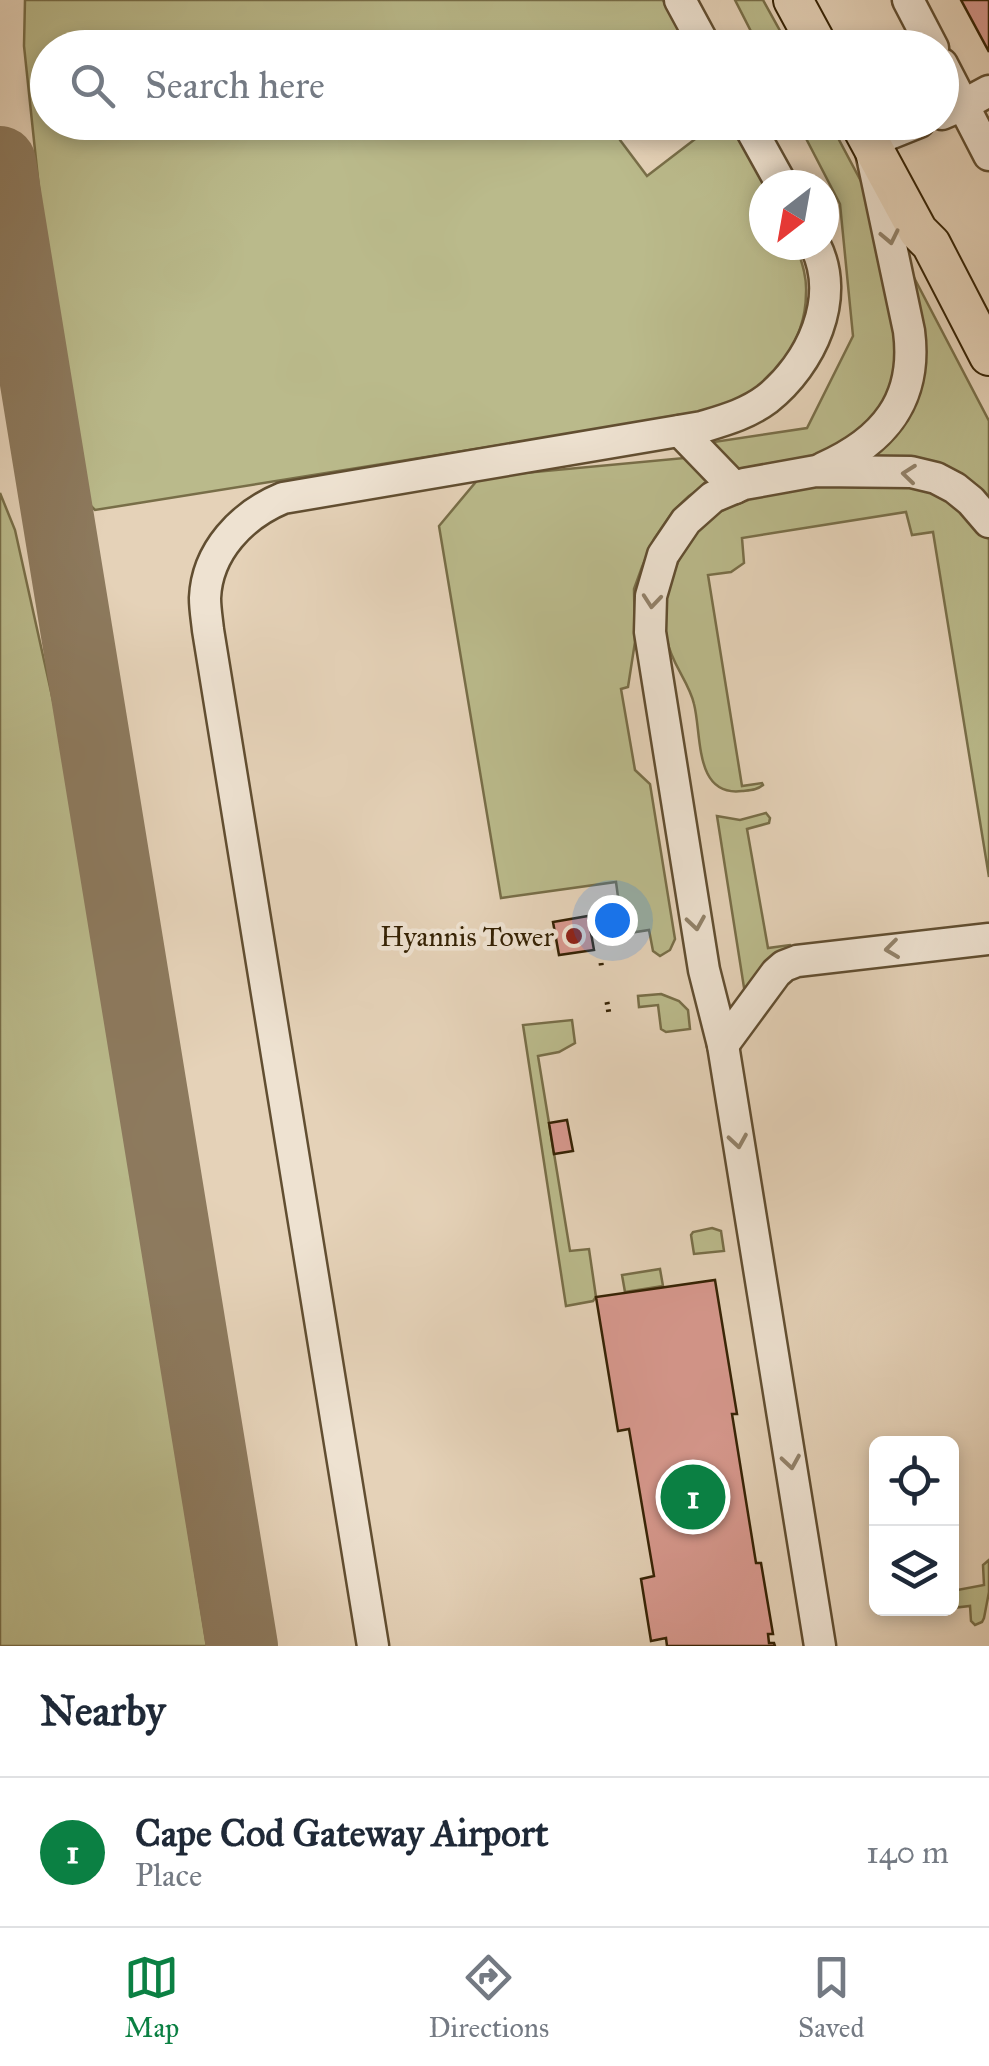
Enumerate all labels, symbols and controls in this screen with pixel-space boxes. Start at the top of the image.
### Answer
search box [30,30,959,140]
icon: search [65,58,120,113]
text: Search here [145,62,325,108]
north arrow [749,170,839,260]
one-way arrow [878,228,899,245]
one-way arrow [900,463,916,485]
one-way arrow [641,594,663,610]
your location [587,895,638,946]
one-way arrow [685,914,706,931]
place label: Hyannis Tower [380,919,554,954]
marker: Hyannis Tower [563,925,585,947]
one-way arrow [884,938,901,959]
one-way arrow [727,1133,748,1150]
map controls [869,1436,959,1616]
button: locate [869,1436,959,1526]
one-way arrow [780,1454,801,1470]
pin: 1 [660,1460,726,1534]
button: layers [869,1526,959,1616]
text: Nearby [40,1685,165,1737]
text: Cape Cod Gateway Airport [135,1810,548,1856]
text: 1 [66,1833,79,1872]
text: 140 m [866,1833,949,1872]
text: Place [135,1856,202,1895]
tab: Map [124,1950,179,2045]
tab: Directions [428,1950,549,2045]
tab: Saved [798,1950,865,2045]

